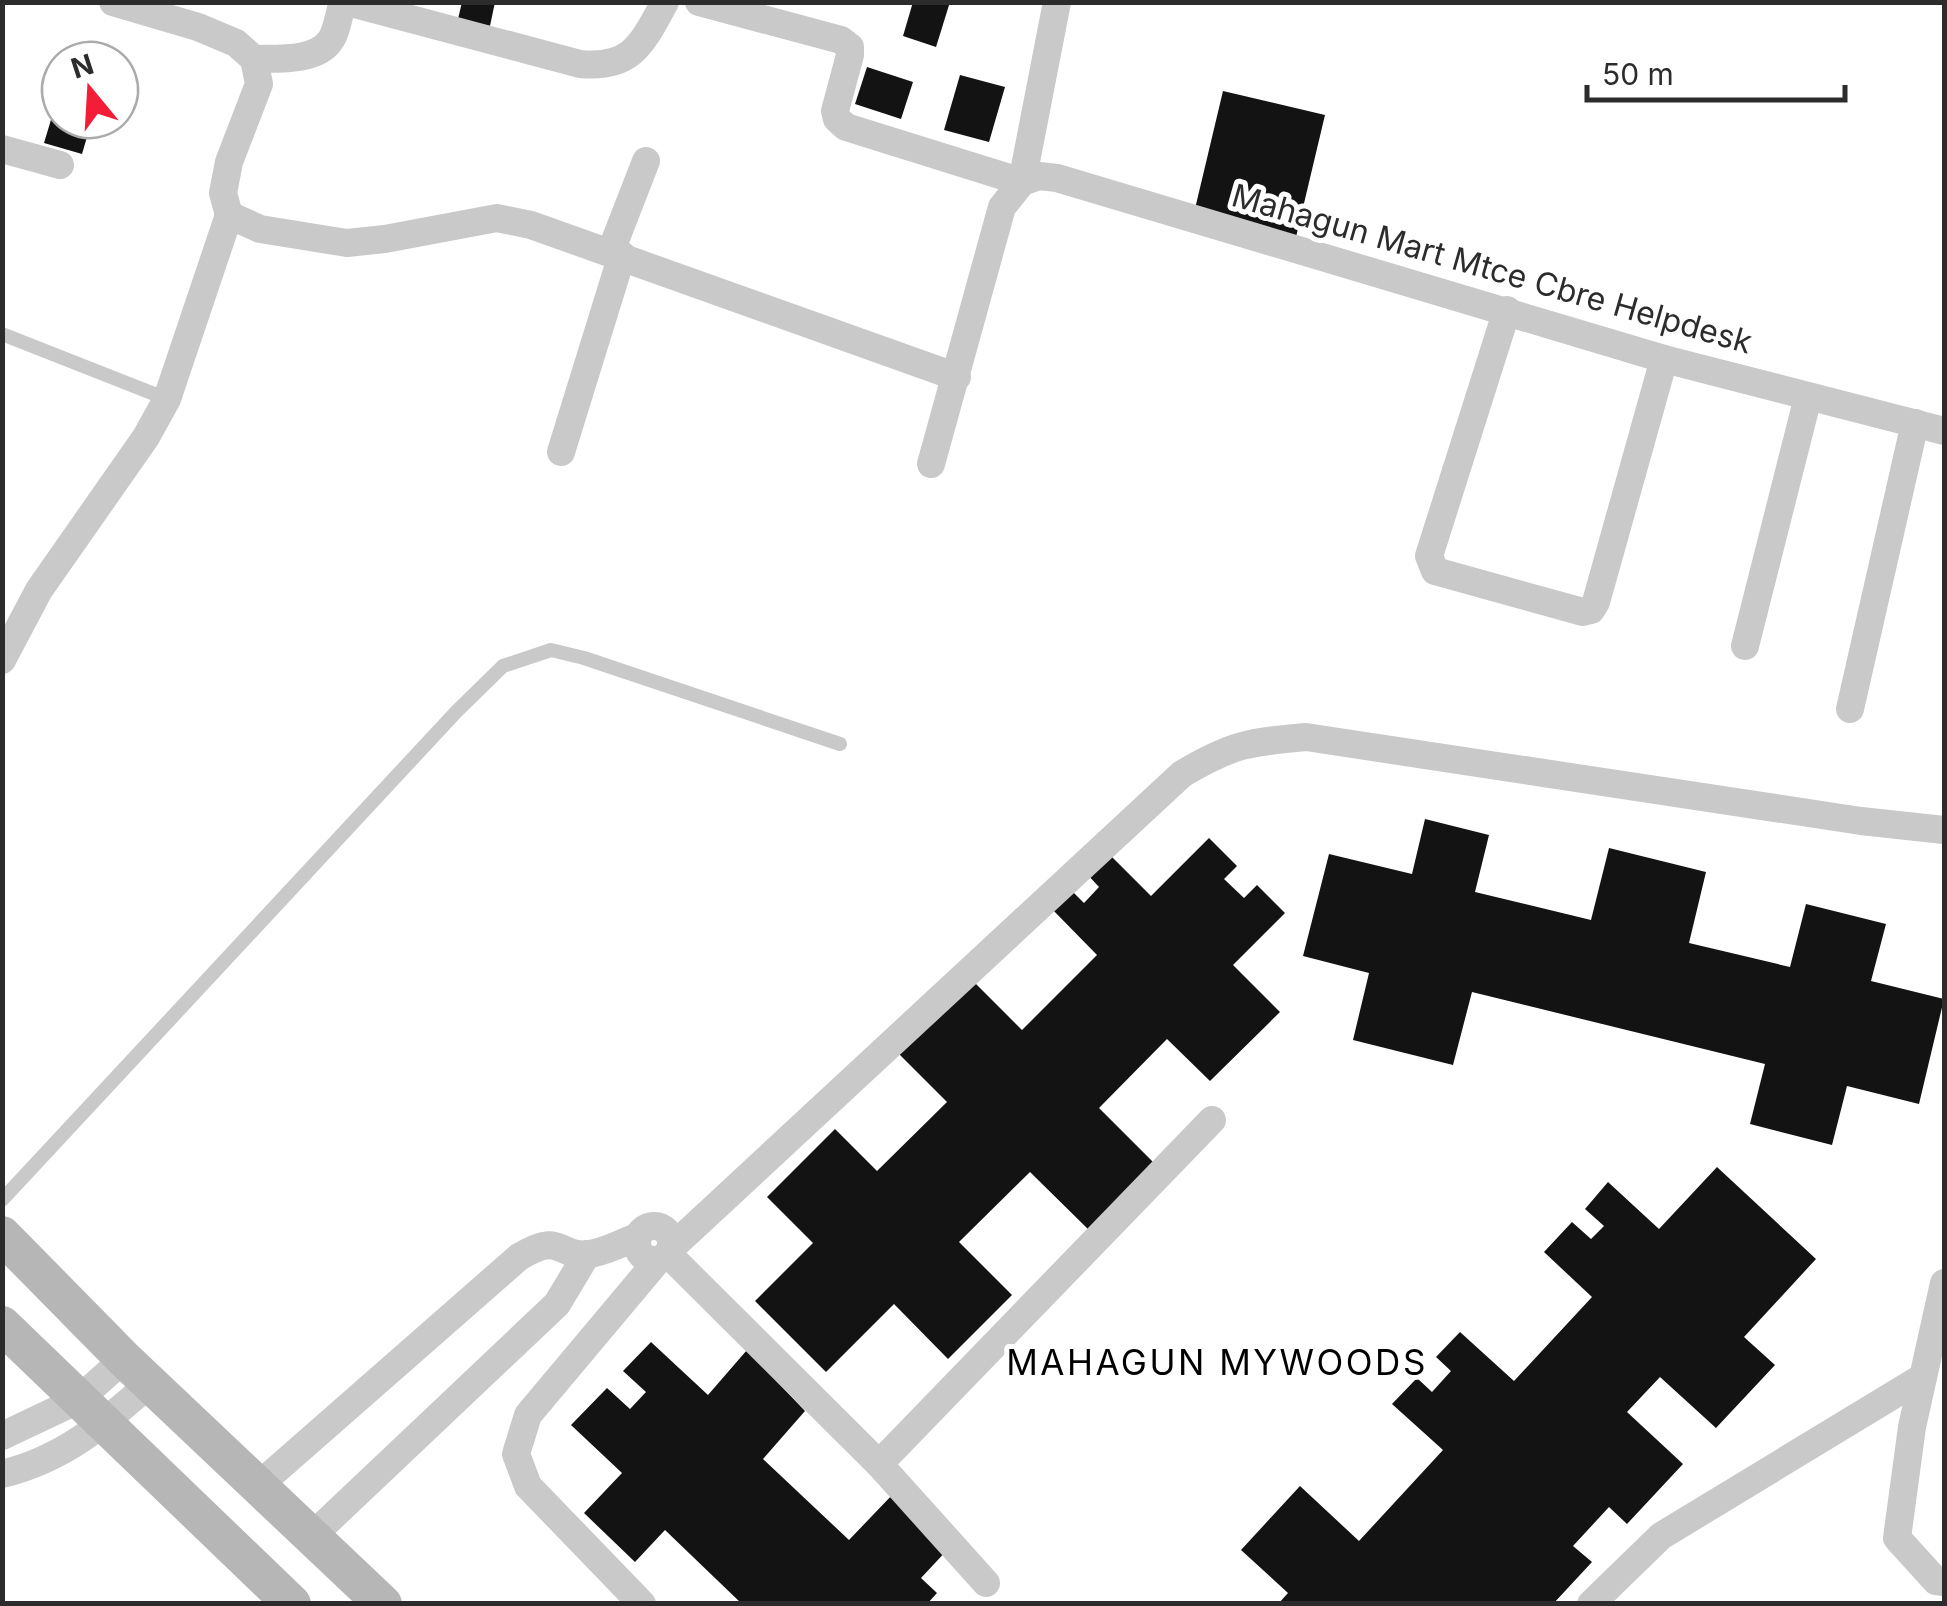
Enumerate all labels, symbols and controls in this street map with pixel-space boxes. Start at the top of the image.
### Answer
north arrow [40,40,140,140]
scale bar [1587,40,1844,102]
text: N [67,47,98,86]
text: 50 m [1602,56,1674,92]
street label: Mahagun Mart Mtce Cbre Helpdesk [1228,175,1757,362]
district label: MAHAGUN MYWOODS [1006,1341,1428,1383]

